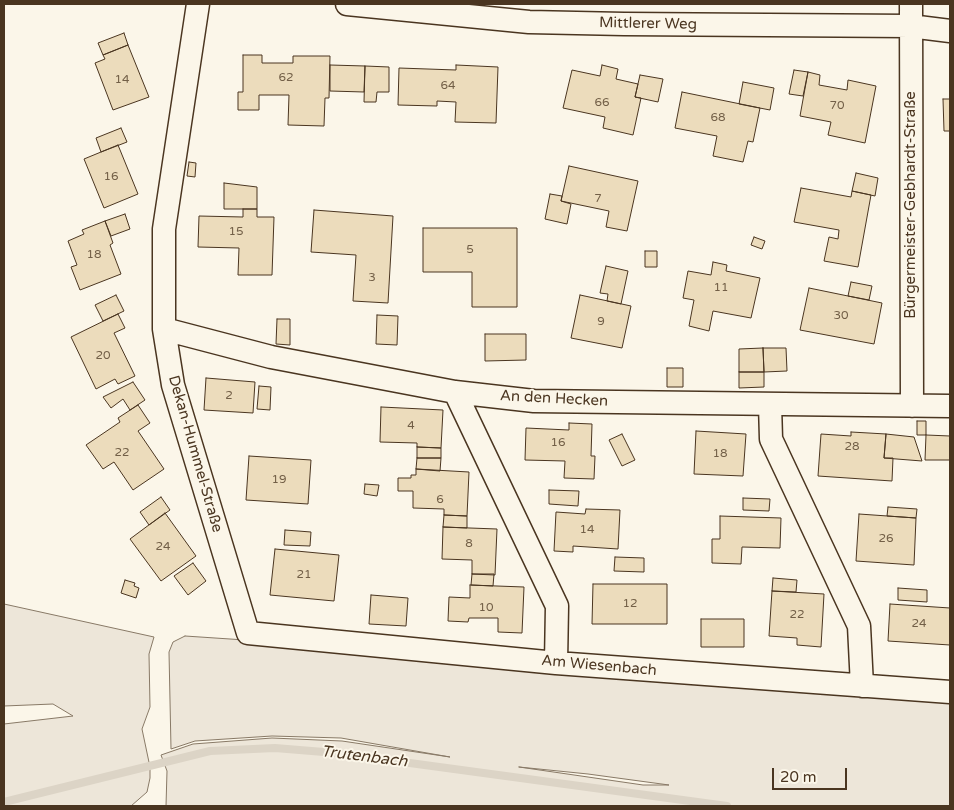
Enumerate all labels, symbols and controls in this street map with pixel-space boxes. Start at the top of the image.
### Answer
street label: Mittlerer Weg [599,14,697,34]
house number: 62 [278,71,294,85]
house number: 14 [114,73,130,87]
house number: 64 [440,79,456,93]
street label: Bürgermeister-Gebhardt-Straße [902,91,920,319]
house number: 66 [594,96,610,110]
house number: 70 [829,99,845,113]
house number: 68 [710,111,726,125]
house number: 16 [103,170,119,184]
house number: 7 [594,192,602,206]
house number: 15 [228,225,244,239]
house number: 5 [466,243,474,257]
house number: 18 [86,248,102,262]
house number: 3 [368,271,376,285]
house number: 11 [713,281,729,295]
house number: 30 [833,309,849,323]
house number: 9 [597,315,605,329]
house number: 20 [95,349,111,363]
street label: Dekan-Hummel-Straße [164,373,226,535]
street label: An den Hecken [499,387,609,411]
house number: 2 [225,389,233,403]
house number: 4 [407,419,415,433]
house number: 16 [550,436,566,450]
house number: 28 [844,440,860,454]
house number: 22 [114,446,130,460]
house number: 18 [712,447,728,461]
house number: 19 [271,473,287,487]
house number: 6 [436,493,444,507]
house number: 14 [579,523,595,537]
house number: 26 [878,532,894,546]
house number: 8 [465,537,473,551]
house number: 24 [155,540,171,554]
house number: 21 [296,568,312,582]
house number: 12 [622,597,638,611]
house number: 10 [478,601,494,615]
house number: 22 [789,608,805,622]
house number: 24 [911,617,927,631]
street label: Am Wiesenbach [541,652,657,680]
water label: Trutenbach [320,742,408,772]
scale bar [774,758,849,790]
text: 20 m [780,768,817,786]

